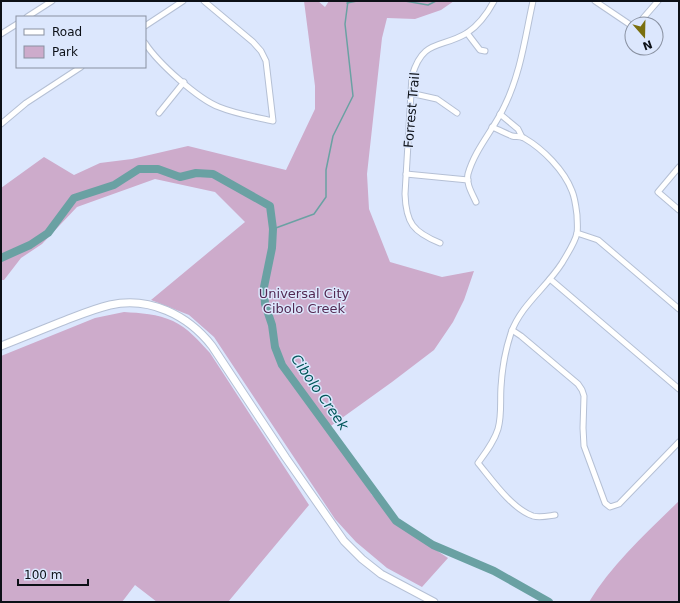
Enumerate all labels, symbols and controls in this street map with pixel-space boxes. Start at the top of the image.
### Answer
legend [16,16,146,68]
north arrow [624,16,664,56]
text: Road [52,25,82,39]
text: N [641,37,654,53]
text: Park [52,45,78,59]
street label: Forrest Trail [401,72,422,148]
park label: Universal City Cibolo Creek [259,286,349,316]
water label: Cibolo Creek [288,351,353,434]
scale bar [18,561,88,587]
text: 100 m [24,568,62,582]

